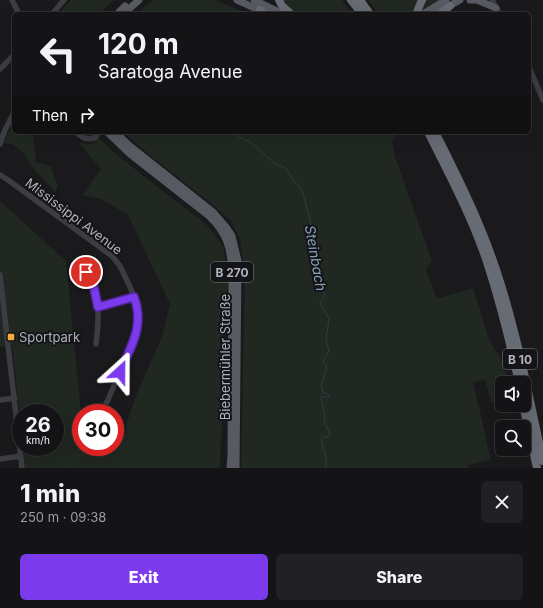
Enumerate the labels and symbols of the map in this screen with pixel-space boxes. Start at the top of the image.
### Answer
street label: Mississippi Avenue [22,174,126,258]
water label: Steinbach [302,224,330,292]
pin [69,255,103,289]
road number: B 270 [211,262,253,282]
street label: Biebermühler Straße [217,294,233,420]
place label: Sportpark [19,329,80,345]
marker: Sportpark [6,332,16,342]
road number: B 10 [503,349,537,369]
position arrow [99,351,141,393]
speed limit sign: 30 [72,404,124,456]

